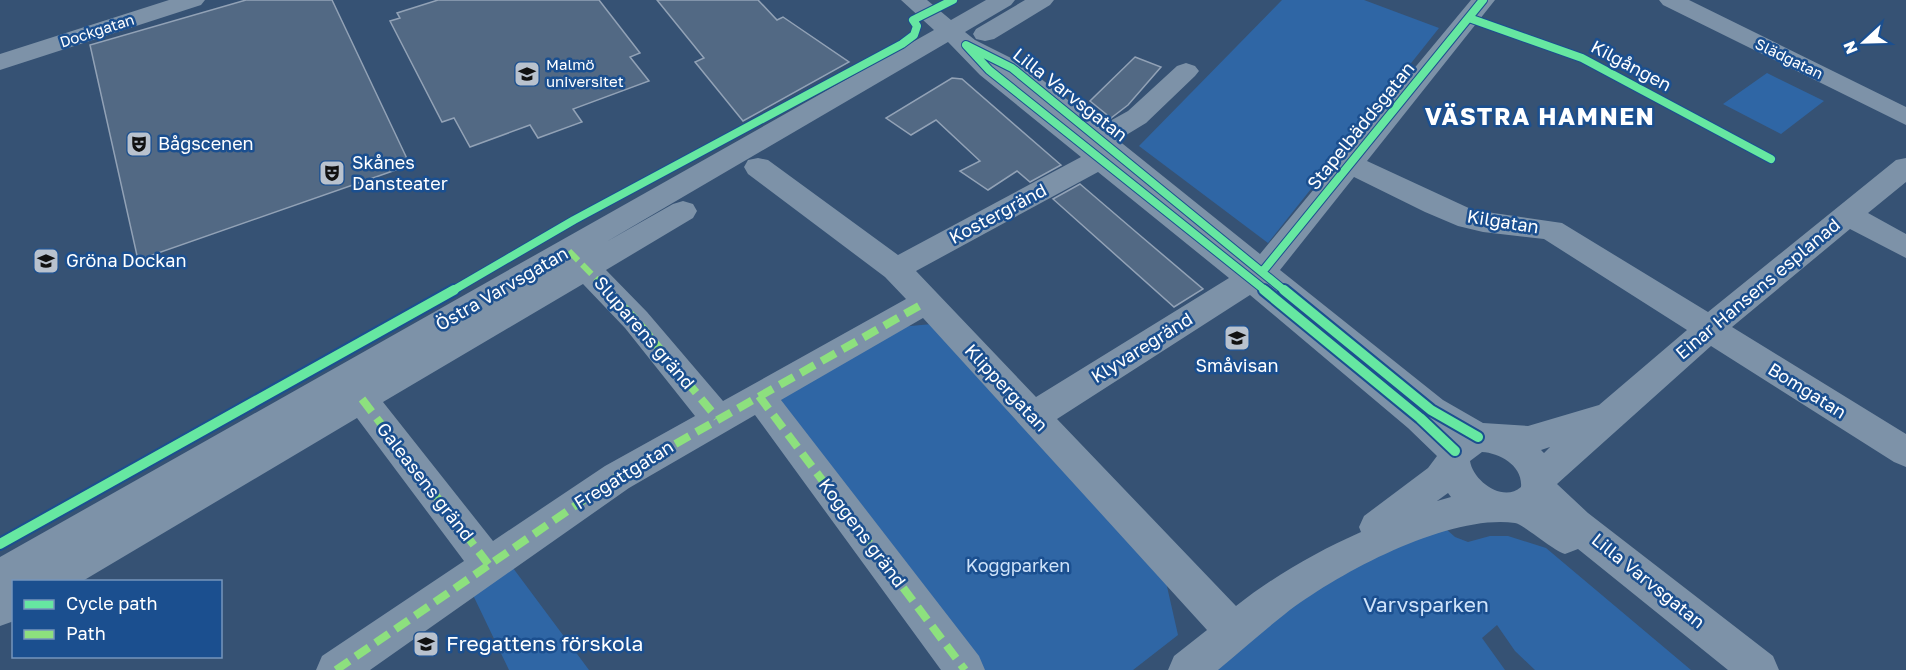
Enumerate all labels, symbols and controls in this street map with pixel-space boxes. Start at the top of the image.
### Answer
street label: Dockgatan [57,10,136,51]
north arrow [1834,12,1894,72]
street label: Slädgatan [1753,34,1826,82]
street label: Kilgången [1588,35,1675,95]
text: N [1839,38,1862,57]
street label: Lilla Varvsgatan [1009,43,1132,146]
place label: Malmö universitet [546,55,624,90]
street label: Stapelbäddsgatan [1302,57,1419,194]
school or university icon: Malmö universitet [512,59,542,89]
district label: VÄSTRA HAMNEN [1425,101,1655,130]
theatre icon: Bågscenen [124,129,154,159]
place label: Bågscenen [158,132,254,154]
place label: Skånes Dansteater [352,151,448,194]
theatre icon: Skånes Dansteater [317,158,347,188]
street label: Kostergränd [945,178,1050,248]
street label: Kilgatan [1466,204,1541,238]
street label: Einar Hansens esplanad [1671,213,1844,363]
street label: Östra Varvsgatan [431,241,572,335]
school or university icon: Gröna Dockan [31,246,61,276]
place label: Gröna Dockan [66,249,187,271]
street label: Sluparens gränd [590,272,700,393]
street label: Klyvaregränd [1087,307,1196,387]
school or university icon: Småvisan [1222,323,1252,353]
street label: Klippergatan [961,339,1053,436]
place label: Småvisan [1196,354,1278,376]
street label: Bomgatan [1764,357,1851,423]
street label: Galeasens gränd [373,418,479,545]
street label: Fregattgatan [570,435,677,513]
street label: Koggens gränd [815,474,911,591]
street label: Lilla Varvsgatan [1588,528,1710,633]
park label: Koggparken [966,554,1070,576]
legend [12,580,222,658]
park label: Varvsparken [1363,591,1489,617]
text: Cycle path [66,592,158,614]
text: Path [66,622,106,644]
school or university icon: Fregattens förskola [411,629,441,659]
place label: Fregattens förskola [446,630,643,656]

